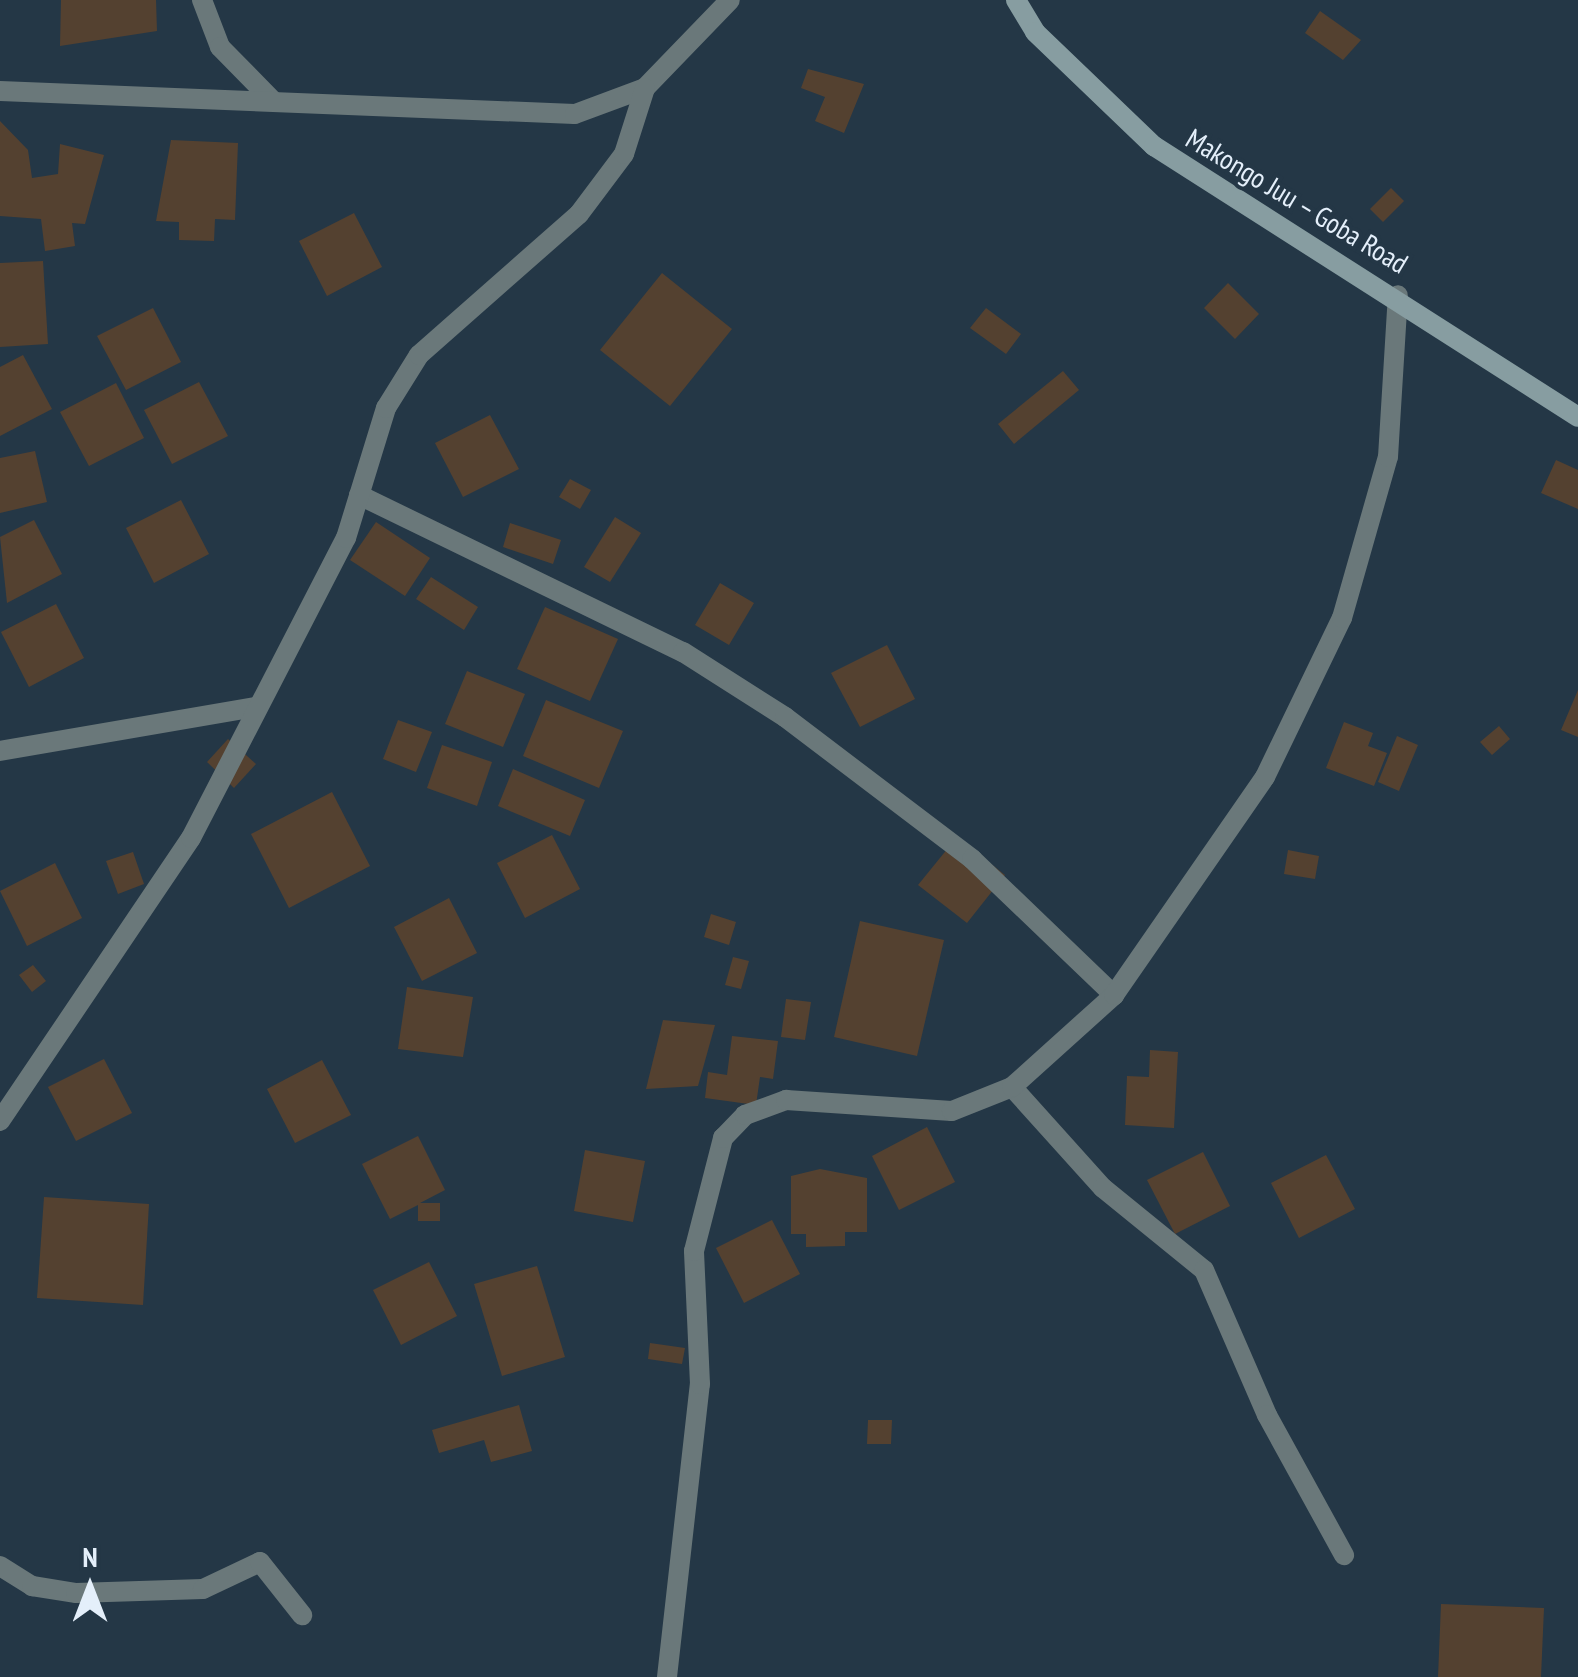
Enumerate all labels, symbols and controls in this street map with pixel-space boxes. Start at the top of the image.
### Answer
street label: Makongo Juu – Goba Road [1179,121,1415,281]
north arrow [40,1537,140,1637]
text: N [82,1538,98,1575]

